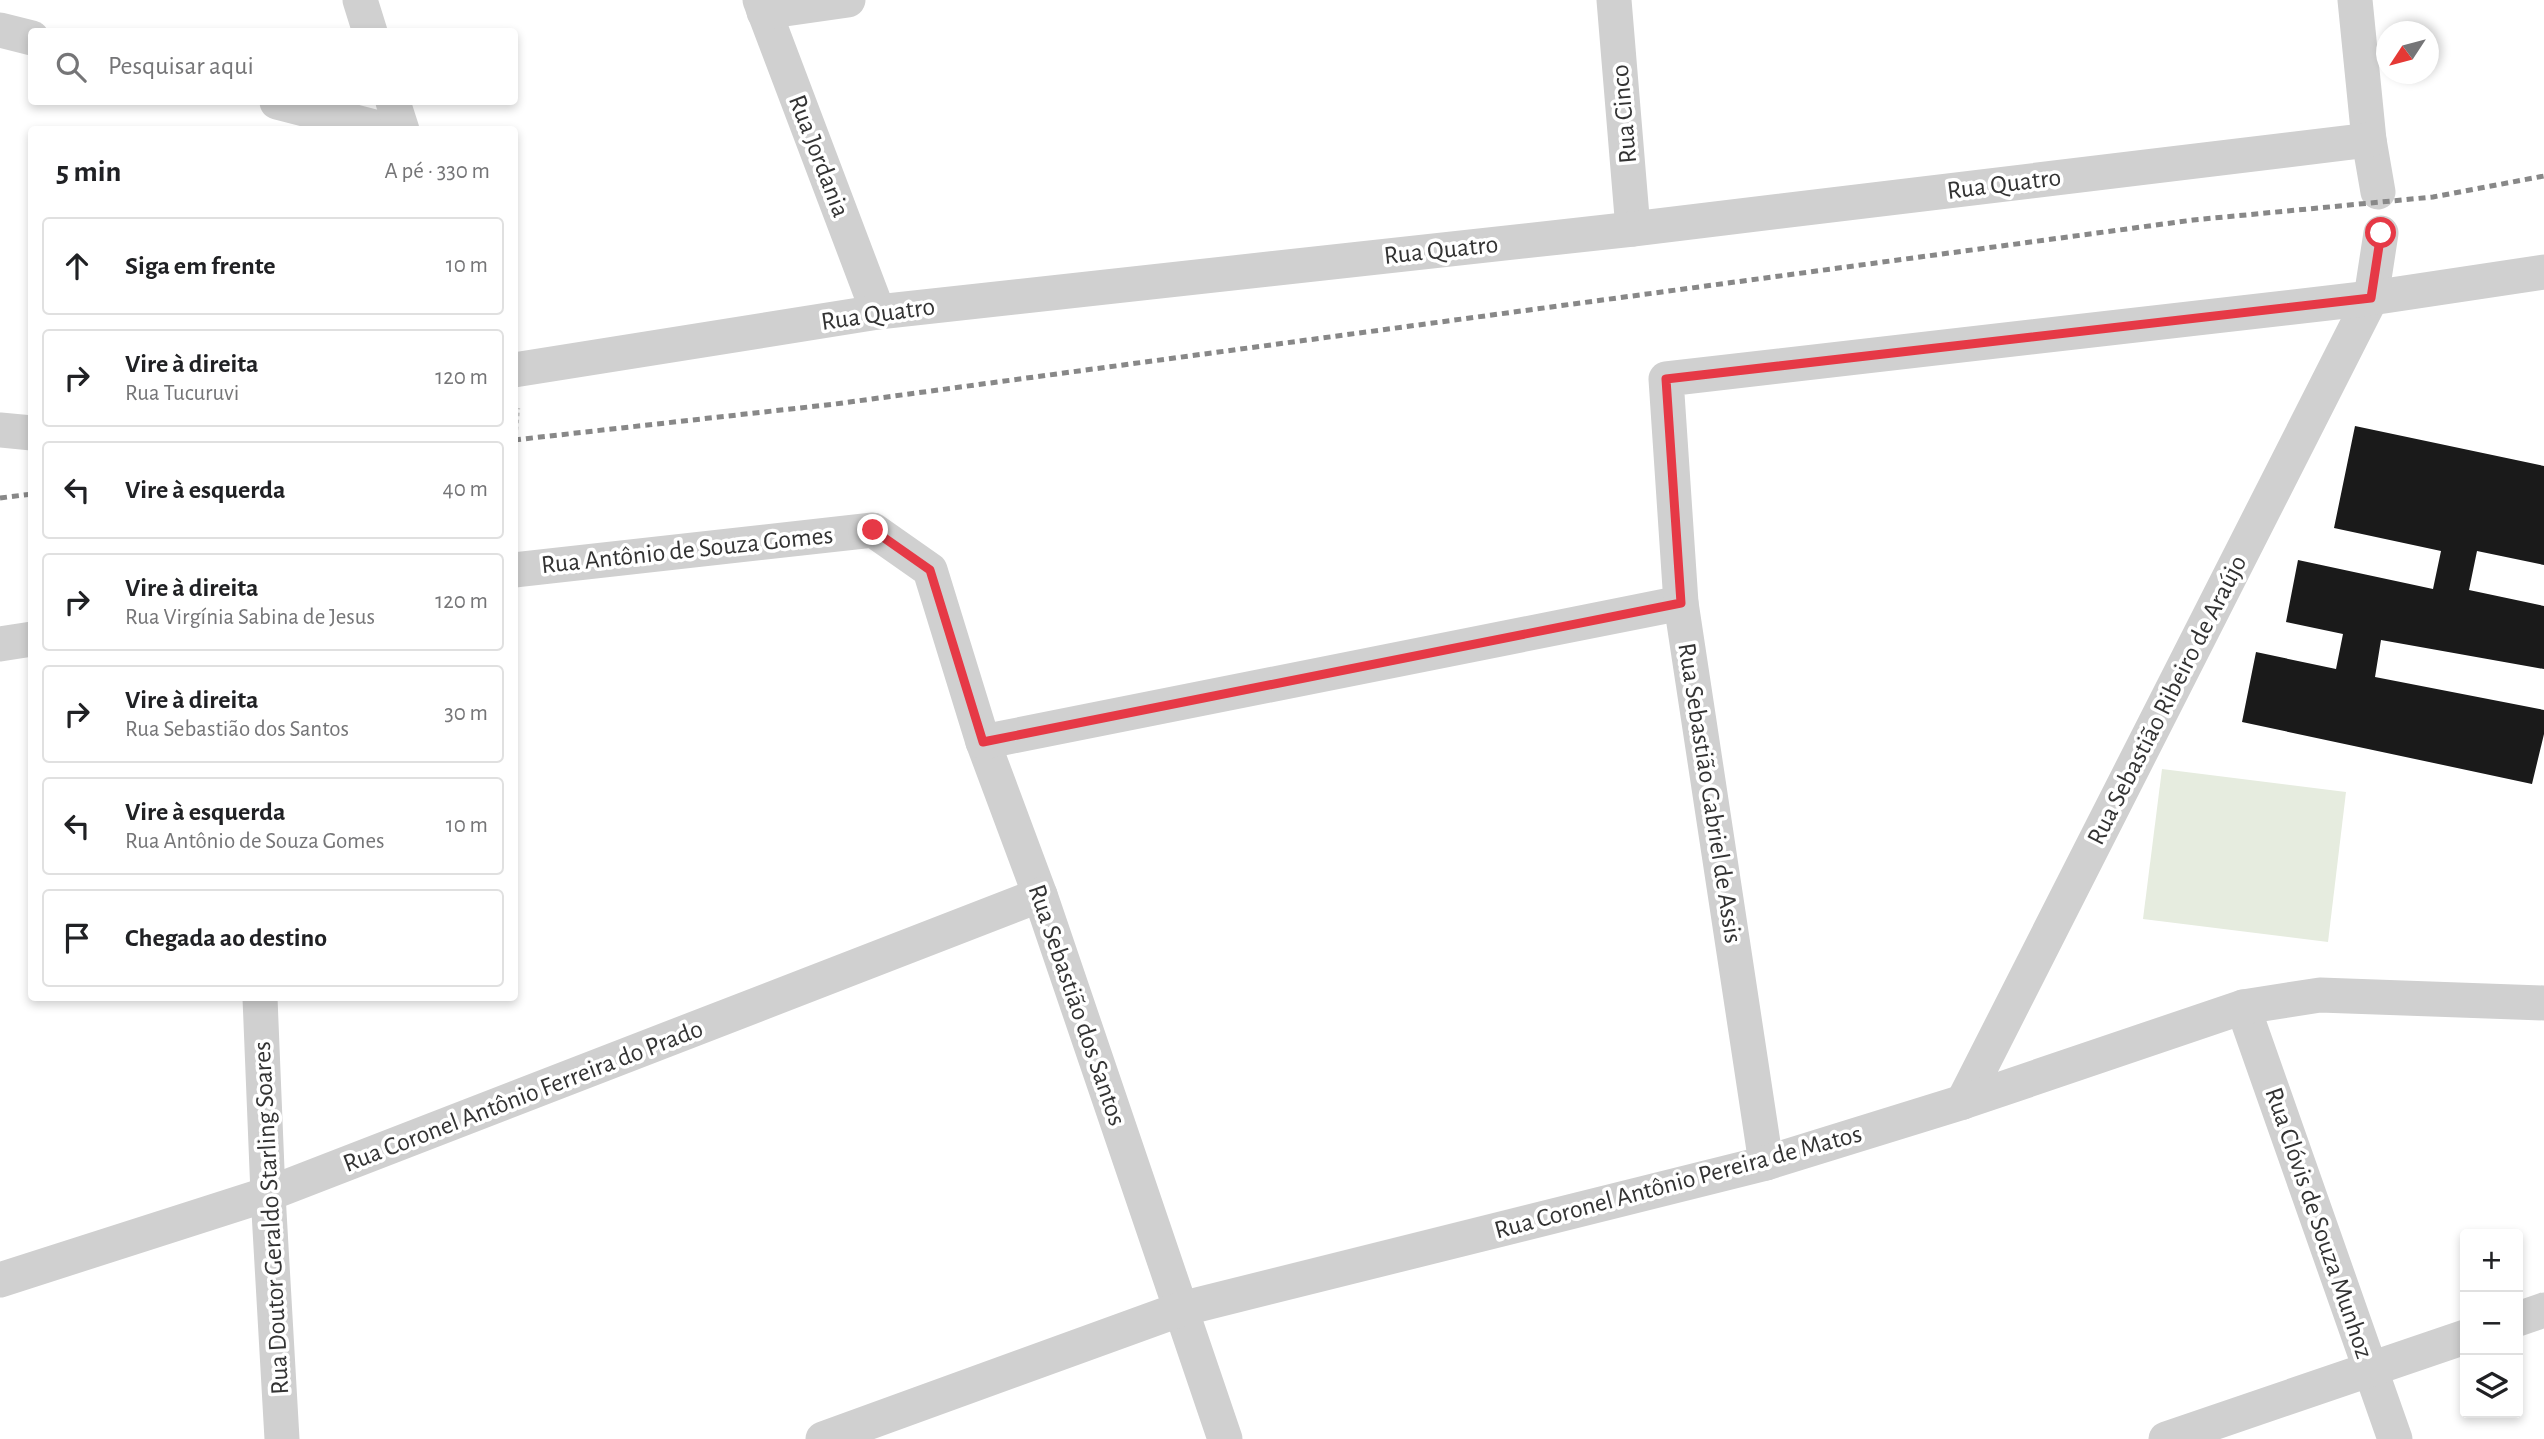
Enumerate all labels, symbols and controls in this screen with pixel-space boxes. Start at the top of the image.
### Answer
north arrow [2376,21,2439,84]
search box [28,28,518,105]
icon: search [52,48,90,86]
text: Pesquisar aqui [108,53,254,79]
street label: Rua Cinco [1607,63,1641,165]
street label: Rua Jordania [784,91,854,221]
text: 5 min [56,157,121,187]
text: A pé · 330 m [384,160,490,183]
street label: Rua Quatro [1945,164,2063,204]
route start [2365,217,2396,248]
street label: Rua Quatro [1383,231,1499,269]
icon: ahead [58,247,96,285]
text: Siga em frente [125,253,276,279]
text: 10 m [446,254,488,277]
street label: Rua Quatro [819,293,937,335]
text: Vire à direita [125,351,259,377]
icon: right [58,359,96,397]
text: 120 m [435,366,488,389]
text: Rua Tucuruvi [125,382,239,405]
icon: left [58,471,96,509]
text: Vire à esquerda [125,477,286,503]
text: 40 m [443,478,488,501]
route end [857,514,888,545]
street label: Rua Antônio de Souza Gomes [540,522,834,578]
street label: Rua Sebastião Ribeiro de Araújo [2083,551,2251,849]
text: Vire à direita [125,575,259,601]
icon: right [58,583,96,621]
text: 120 m [435,590,488,613]
text: Rua Virgínia Sabina de Jesus [125,606,375,629]
street label: Rua Sebastião Gabriel de Assis [1673,641,1747,945]
text: Vire à direita [125,687,259,713]
icon: right [58,695,96,733]
text: 30 m [444,702,488,725]
text: Rua Sebastião dos Santos [125,718,349,741]
text: Vire à esquerda [125,799,286,825]
icon: left [58,807,96,845]
text: 10 m [446,814,488,837]
text: Rua Antônio de Souza Gomes [125,830,385,853]
street label: Rua Sebastião dos Santos [1023,881,1131,1129]
icon: arrive [58,919,96,957]
text: Chegada ao destino [125,925,327,951]
street label: Rua Coronel Antônio Ferreira do Prado [339,1015,707,1177]
street label: Rua Doutor Geraldo Starling Soares [249,1041,293,1395]
street label: Rua Clóvis de Souza Munhoz [2260,1084,2378,1362]
street label: Rua Coronel Antônio Pereira de Matos [1492,1120,1864,1244]
map controls [2460,1229,2523,1418]
button: + [2460,1229,2523,1292]
button: − [2460,1292,2523,1355]
button: layers [2460,1355,2523,1418]

